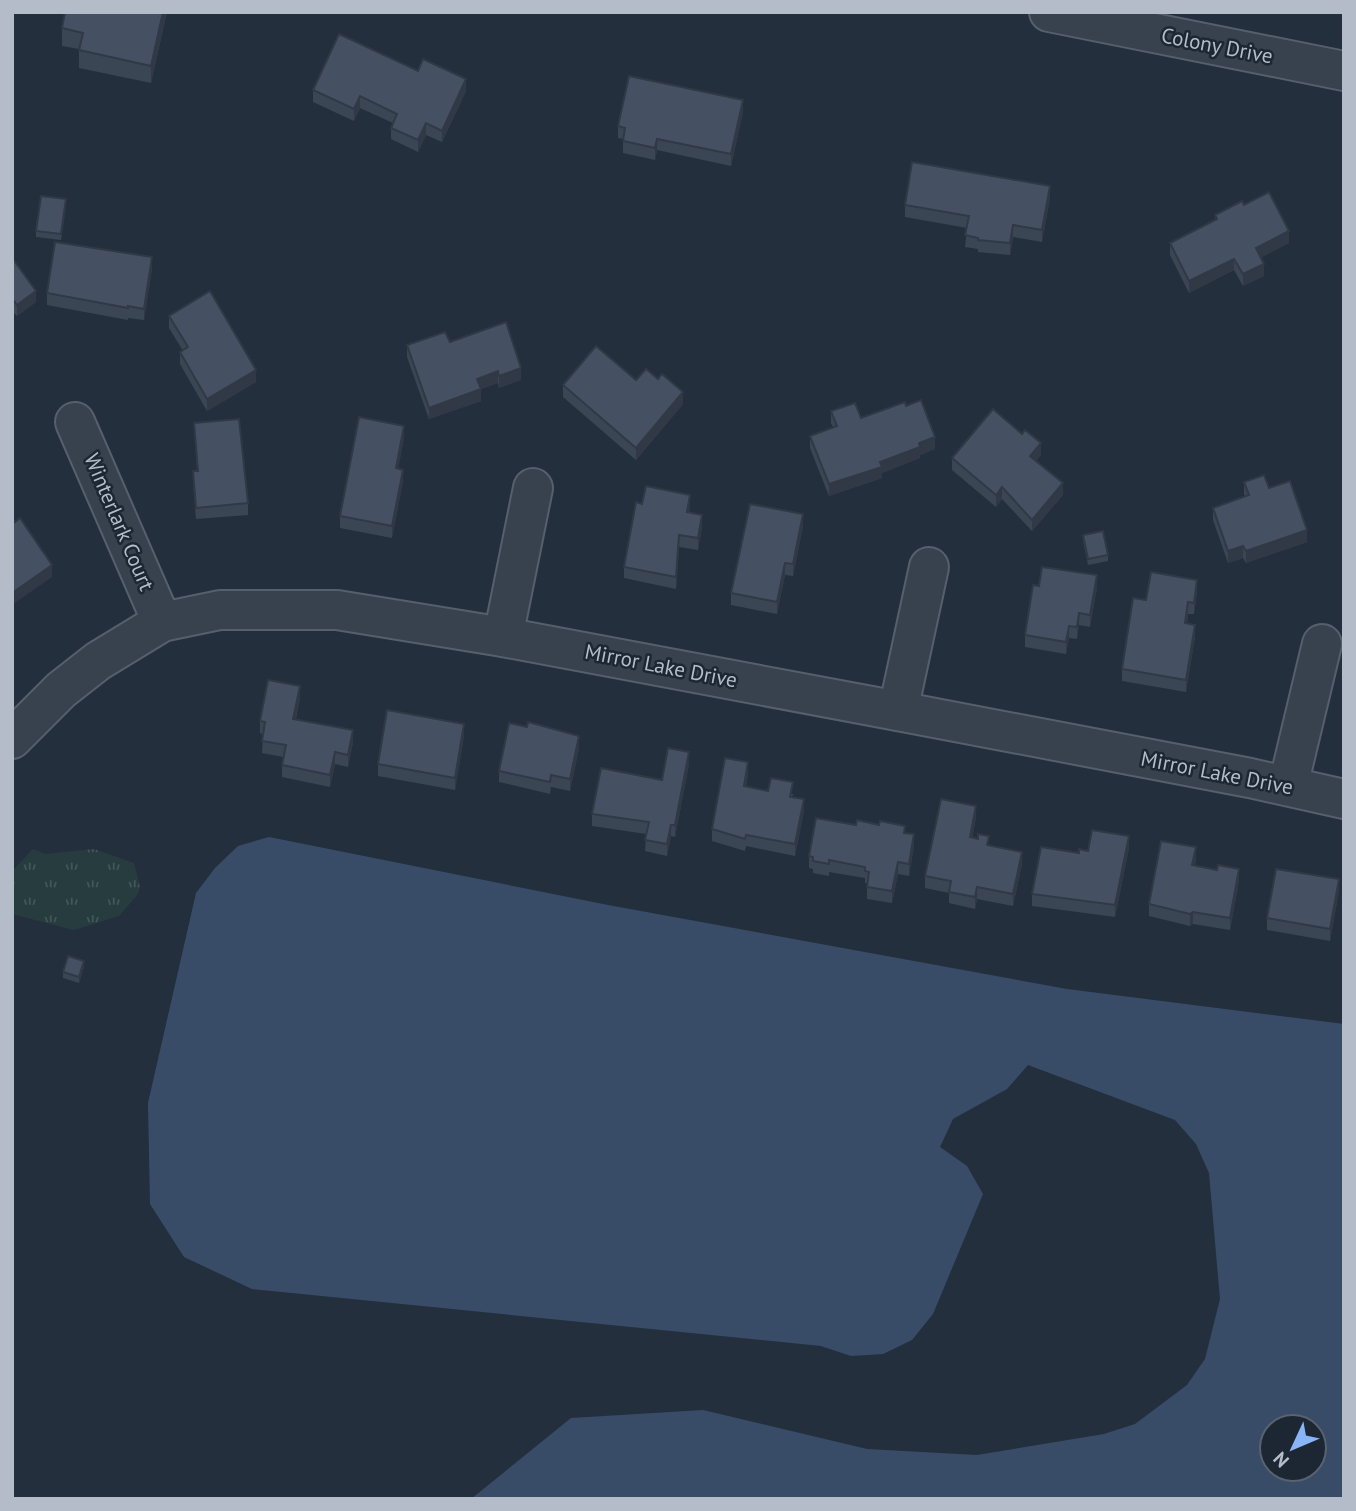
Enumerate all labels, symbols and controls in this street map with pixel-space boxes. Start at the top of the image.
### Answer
street label: Colony Drive [1159,21,1275,70]
street label: Winterlark Court [78,449,161,595]
street label: Mirror Lake Drive [583,638,740,694]
street label: Mirror Lake Drive [1139,745,1296,801]
north arrow [1258,1413,1328,1483]
text: N [1268,1447,1294,1473]

